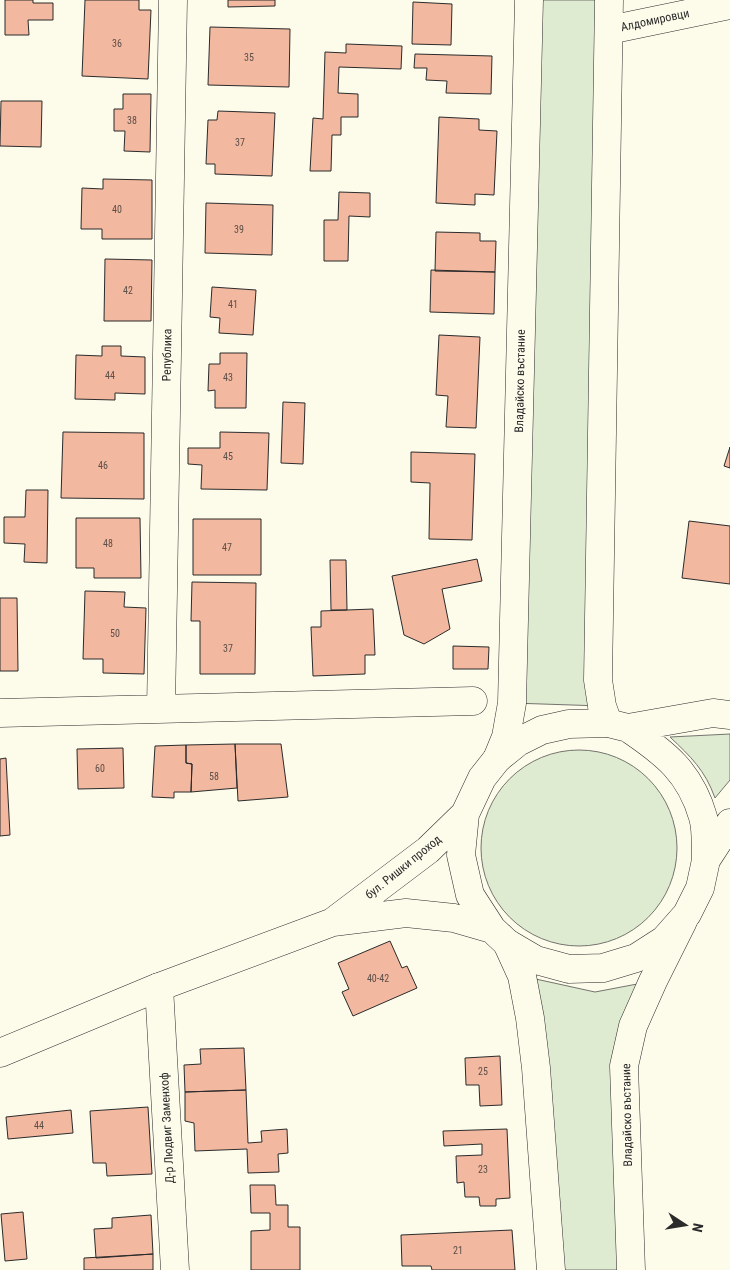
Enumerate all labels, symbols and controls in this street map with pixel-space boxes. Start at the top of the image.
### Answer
street label: Алдомировци [619,6,691,34]
house number: 36 [112,38,122,49]
house number: 35 [244,52,254,63]
house number: 38 [127,115,137,126]
house number: 37 [235,137,245,148]
house number: 40 [112,204,122,215]
house number: 39 [234,224,244,235]
house number: 42 [123,285,133,296]
house number: 41 [228,299,238,310]
street label: Република [160,328,174,382]
street label: Владайско въстание [512,329,528,433]
house number: 44 [105,370,115,381]
house number: 43 [223,372,233,383]
house number: 45 [223,451,233,462]
house number: 46 [98,460,108,471]
house number: 48 [103,538,113,549]
house number: 47 [222,542,232,553]
house number: 50 [110,628,120,639]
house number: 37 [223,643,233,654]
house number: 60 [95,763,105,774]
house number: 58 [209,771,219,782]
street label: бул. Ришки проход [362,832,444,902]
house number: 40-42 [367,973,389,984]
street label: Владайско въстание [619,1063,635,1167]
house number: 25 [478,1066,488,1077]
street label: Д-р Людвиг Заменхоф [157,1072,177,1184]
house number: 44 [34,1120,44,1131]
house number: 23 [478,1164,488,1175]
north arrow [660,1200,710,1250]
text: N [689,1222,706,1234]
house number: 21 [453,1245,463,1256]

